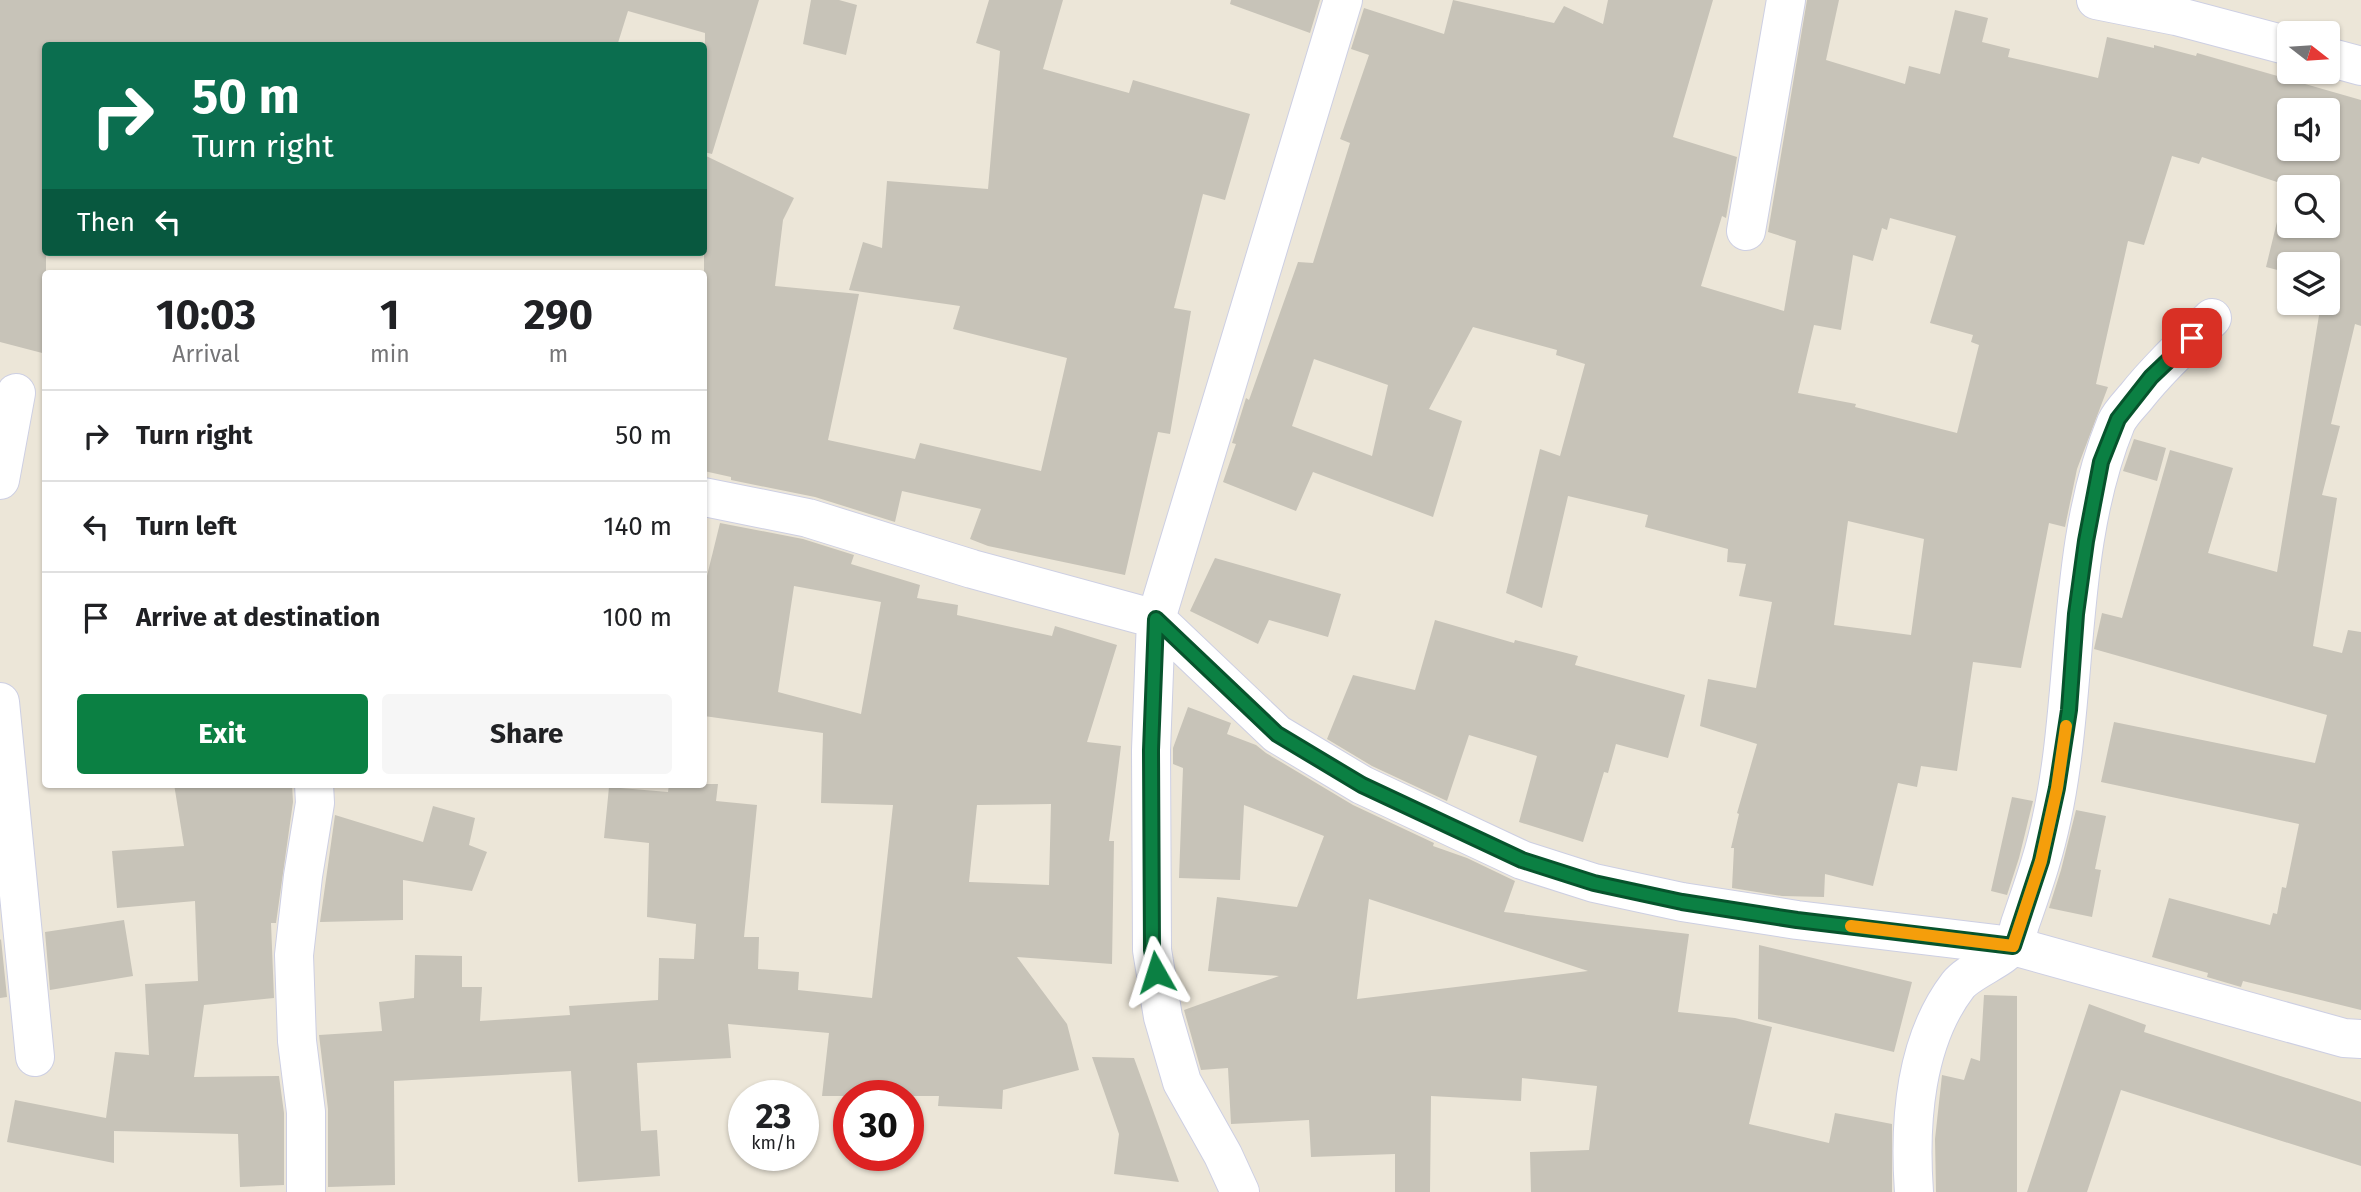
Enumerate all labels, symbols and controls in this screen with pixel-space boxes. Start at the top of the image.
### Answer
north arrow [2277,21,2340,84]
map controls [2277,21,2340,315]
text: 50 m [192,67,300,126]
icon: right [77,70,168,161]
button: sound [2277,98,2340,161]
text: Turn right [192,127,334,165]
button: search [2277,175,2340,238]
icon: left [149,203,187,241]
text: Then [77,207,135,238]
button: layers [2277,252,2340,315]
text: 10:03 [156,290,256,340]
text: 1 [380,290,400,340]
text: 290 [524,290,593,340]
pin [2162,308,2222,368]
icon: arrive [2173,319,2211,357]
text: Arrival [172,340,240,368]
text: min [370,340,410,368]
text: m [548,340,568,368]
icon: right [77,417,115,455]
text: Turn right [136,420,253,451]
text: 50 m [615,420,672,451]
icon: left [77,508,115,546]
text: Turn left [136,511,237,542]
text: 140 m [603,511,672,542]
icon: arrive [77,599,115,637]
text: Arrive at destination [136,602,380,633]
text: 100 m [603,602,672,633]
button: Exit [77,694,368,774]
button: Share [382,694,672,774]
position arrow [1119,935,1193,1009]
speed limit sign: 30 [833,1080,924,1171]
text: 23 [755,1095,792,1137]
text: km/h [751,1132,796,1154]

